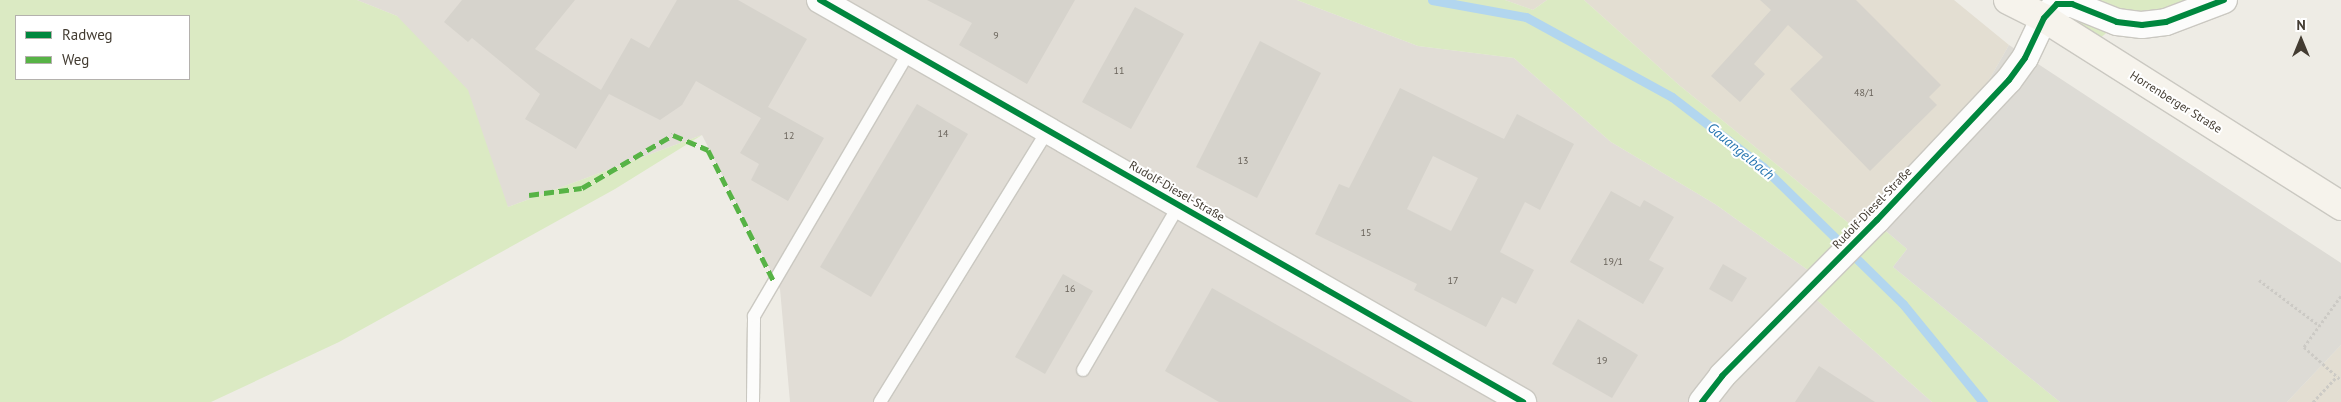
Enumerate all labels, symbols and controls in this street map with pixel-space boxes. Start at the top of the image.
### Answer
legend [15,15,190,80]
north arrow [2276,15,2326,65]
text: N [2296,16,2306,34]
text: Radweg [62,25,113,44]
house number: 9 [993,30,999,42]
text: Weg [62,50,89,69]
house number: 11 [1114,65,1124,77]
street label: Horrenberger Straße [2127,68,2225,136]
house number: 48/1 [1854,87,1874,99]
water label: Gauangelbach [1704,119,1778,183]
house number: 14 [938,128,948,140]
house number: 12 [784,130,794,142]
house number: 13 [1238,155,1248,167]
street label: Rudolf-Diesel-Straße [1127,158,1227,224]
street label: Rudolf-Diesel-Straße [1829,164,1915,252]
house number: 15 [1361,227,1371,239]
house number: 19/1 [1603,256,1623,268]
house number: 17 [1448,275,1458,287]
house number: 16 [1065,283,1075,295]
house number: 19 [1597,355,1607,367]

